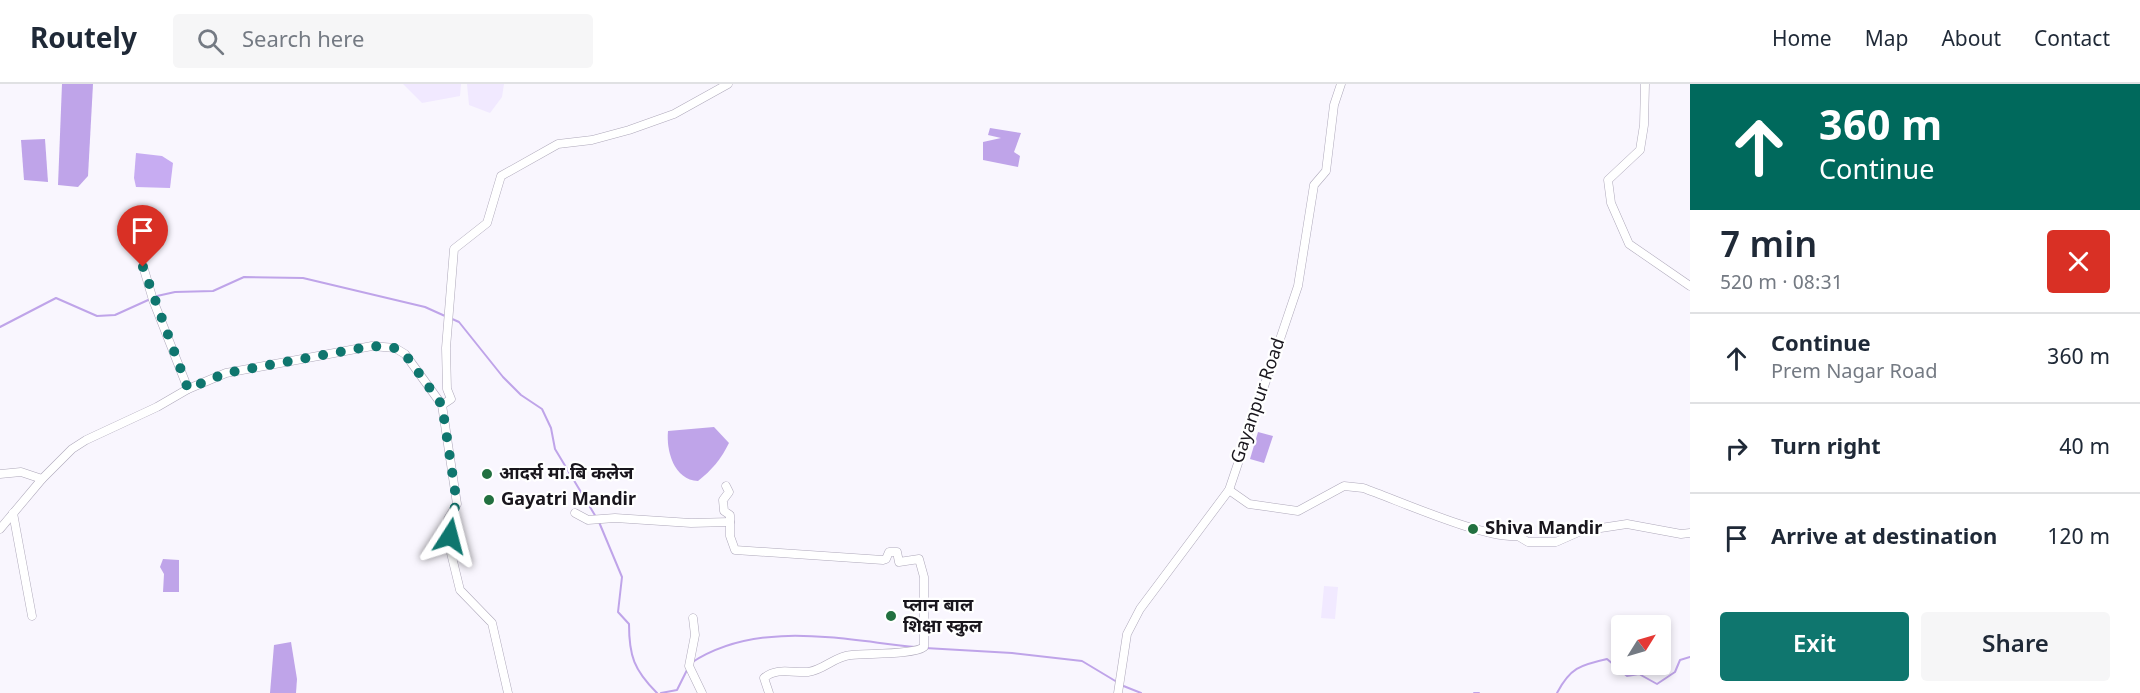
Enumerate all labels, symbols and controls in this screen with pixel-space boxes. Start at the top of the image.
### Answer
search box [173,14,593,68]
text: Routely [30,23,137,59]
icon: search [194,25,227,58]
text: Search here [242,27,364,56]
text: Home [1772,27,1832,55]
text: Map [1865,27,1908,55]
text: About [1941,27,2001,55]
text: Contact [2034,27,2110,55]
text: 360 m [1819,102,1942,157]
icon: ahead [1720,108,1798,186]
text: Continue [1819,155,1934,190]
pin [117,205,168,267]
icon: arrive [126,214,159,247]
text: 7 min [1720,225,1817,272]
button: close [2047,230,2110,293]
text: 520 m · 08:31 [1720,271,1843,297]
text: Continue [1771,331,1871,360]
street label: Gayanpur Road [1227,335,1291,467]
icon: ahead [1720,342,1753,375]
text: 360 m [2047,344,2110,373]
text: Prem Nagar Road [1771,360,1938,386]
icon: right [1720,432,1753,465]
text: Turn right [1771,434,1881,463]
text: 40 m [2059,434,2110,463]
place label: आदर्स मा.बि कलेज [499,462,634,486]
marker: आदर्स मा.बि कलेज [480,467,494,481]
place label: Gayatri Mandir [501,489,636,512]
marker: Gayatri Mandir [482,493,496,507]
position arrow [418,504,482,568]
place label: Shiva Mandir [1485,518,1602,541]
marker: Shiva Mandir [1466,522,1480,536]
icon: arrive [1720,522,1753,555]
text: Arrive at destination [1771,524,1997,553]
text: 120 m [2047,524,2110,553]
place label: प्लान बाल शिक्षा स्कुल [903,595,983,639]
marker: प्लान बाल शिक्षा स्कुल [884,609,898,623]
button: Exit [1720,612,1909,681]
button: Share [1921,612,2110,681]
north arrow [1611,615,1671,675]
map controls [1611,615,1671,675]

